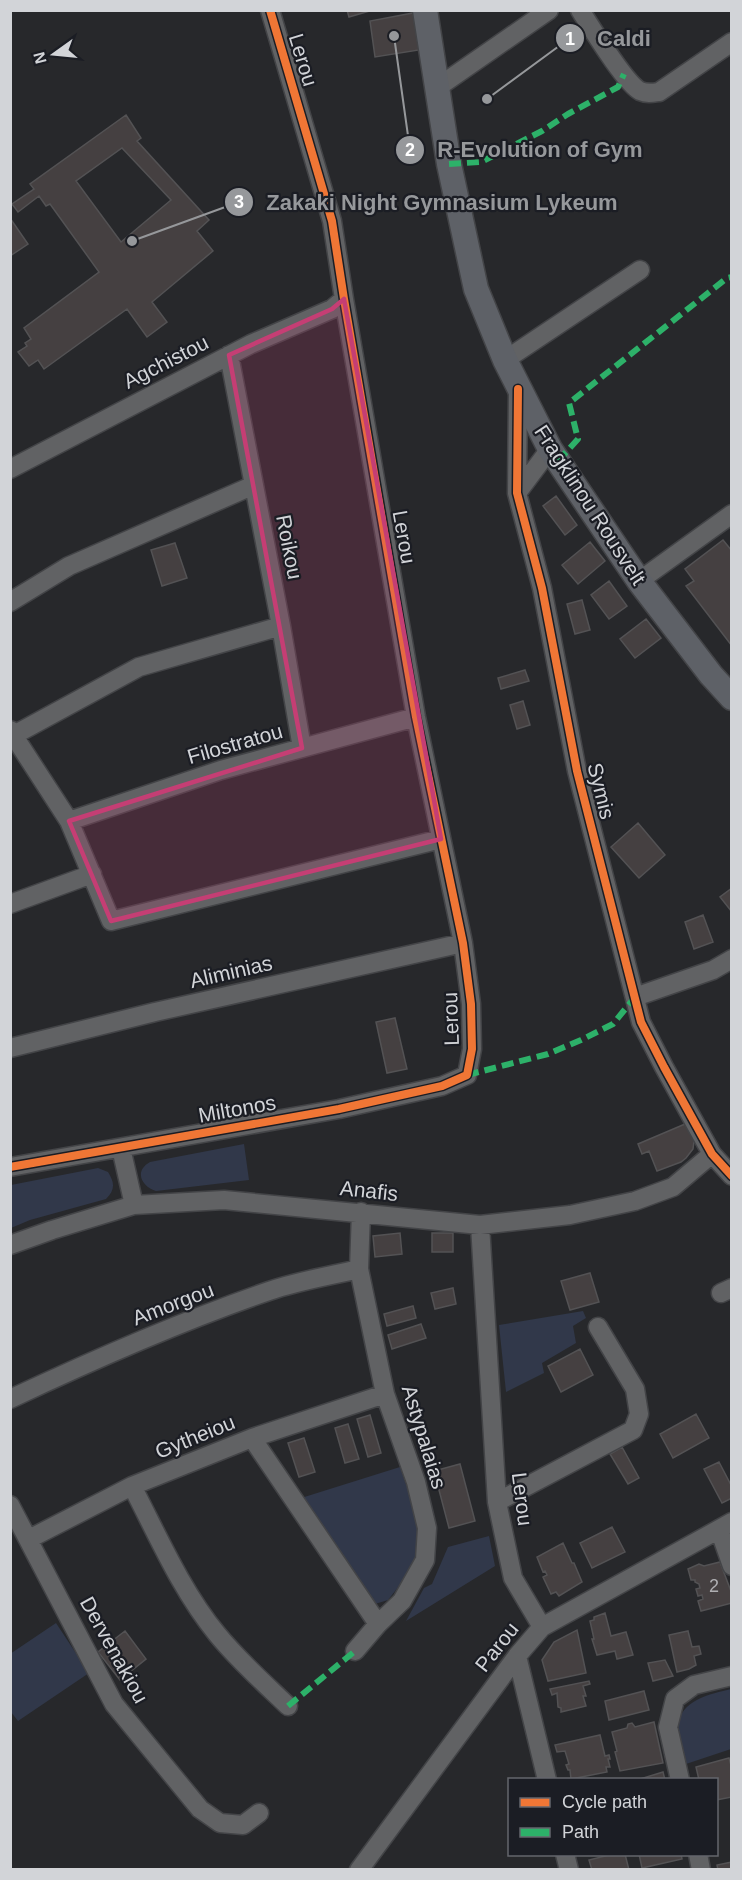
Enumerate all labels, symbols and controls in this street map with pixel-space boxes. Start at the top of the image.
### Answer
callout: Caldi [555,18,663,58]
north arrow [24,24,84,84]
text: Caldi [597,26,651,51]
text: 1 [565,29,575,49]
street label: Lerou [285,31,322,89]
text: N [30,50,50,66]
callout: R-Evolution of Gym [395,130,655,170]
text: R-Evolution of Gym [437,137,643,162]
text: 2 [405,140,415,160]
callout: Zakaki Night Gymnasium Lykeum [224,182,629,222]
text: Zakaki Night Gymnasium Lykeum [266,190,618,215]
text: 3 [234,192,244,212]
street label: Agchistou [119,330,212,393]
street label: Fragklinou Rousvelt [530,421,651,589]
street label: Lerou [389,508,420,565]
street label: Roikou [272,513,307,581]
street label: Filostratou [185,719,285,768]
street label: Symis [583,760,620,821]
street label: Aliminias [187,951,274,992]
street label: Lerou [438,992,463,1046]
street label: Miltonos [196,1090,277,1127]
street label: Anafis [339,1176,399,1205]
street label: Amorgou [129,1278,217,1330]
street label: Astypalaias [398,1382,451,1492]
street label: Gytheiou [152,1410,238,1463]
street label: Lerou [508,1471,537,1527]
house number: 2 [709,1576,719,1596]
street label: Dervenakiou [76,1593,153,1707]
street label: Parou [470,1618,523,1676]
legend [508,1778,718,1856]
text: Cycle path [562,1792,647,1812]
text: Path [562,1822,599,1842]

